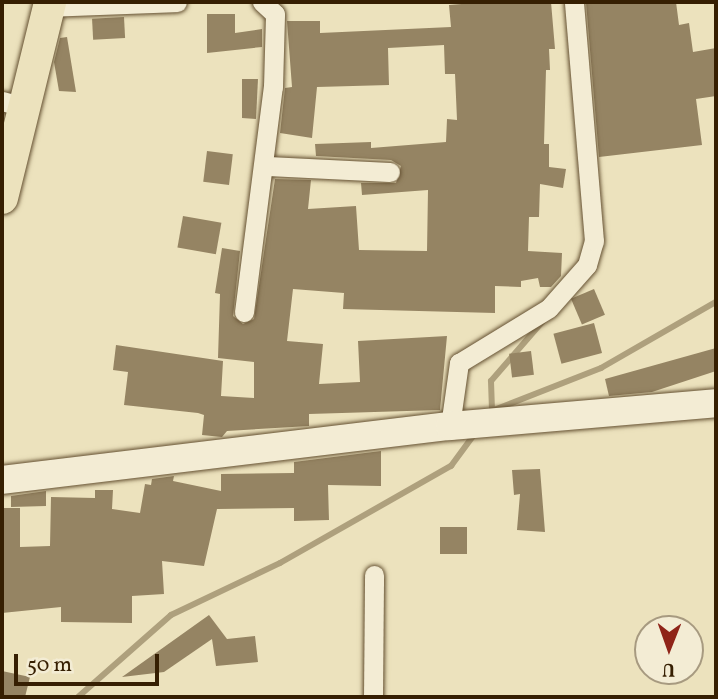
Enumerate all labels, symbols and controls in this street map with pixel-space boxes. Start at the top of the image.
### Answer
north arrow [634,615,704,685]
scale bar [18,640,163,684]
text: 50 m [27,651,72,680]
text: U [662,656,675,682]

